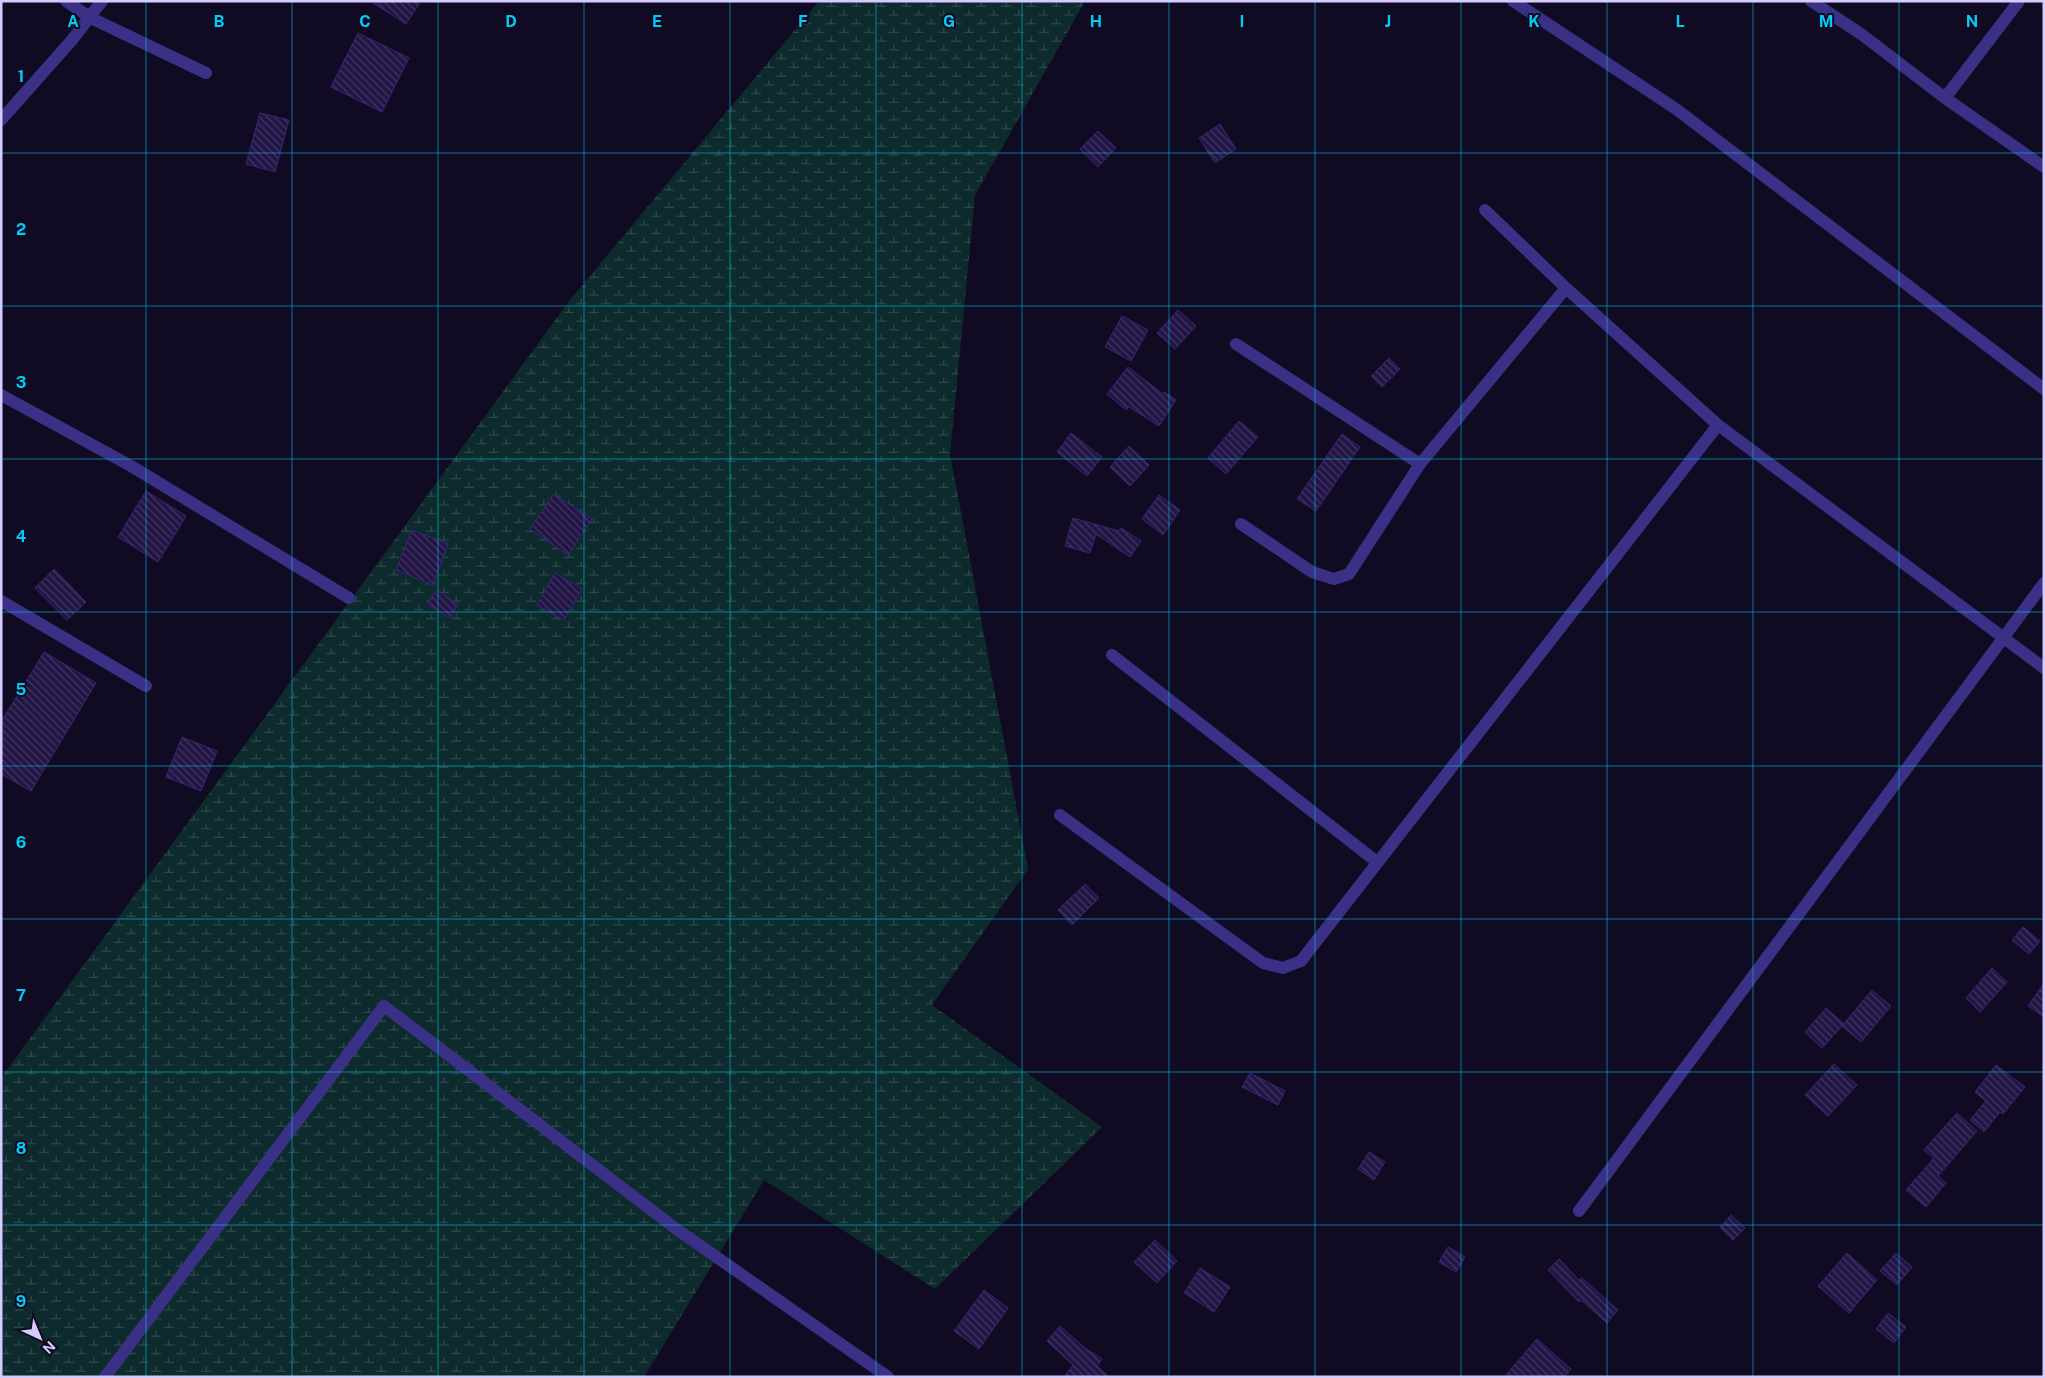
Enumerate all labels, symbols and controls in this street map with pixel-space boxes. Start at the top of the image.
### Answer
text: A [67,12,79,31]
text: B [214,12,225,31]
text: C [359,12,371,31]
text: D [505,12,517,31]
text: E [652,12,662,31]
text: F [798,12,808,31]
text: G [943,12,955,31]
text: H [1090,12,1102,31]
text: I [1240,12,1244,31]
text: J [1385,12,1391,31]
text: K [1528,12,1540,31]
text: L [1675,12,1685,31]
text: M [1819,12,1833,31]
text: N [1966,12,1978,31]
text: 1 [18,67,24,86]
text: 2 [16,220,26,239]
text: 3 [16,373,26,392]
text: 4 [16,527,27,546]
text: 5 [16,680,27,699]
text: 6 [16,833,26,852]
text: 7 [16,986,26,1005]
text: 8 [16,1139,27,1158]
text: 9 [16,1292,26,1311]
north arrow [15,1313,65,1363]
text: N [40,1338,59,1357]

